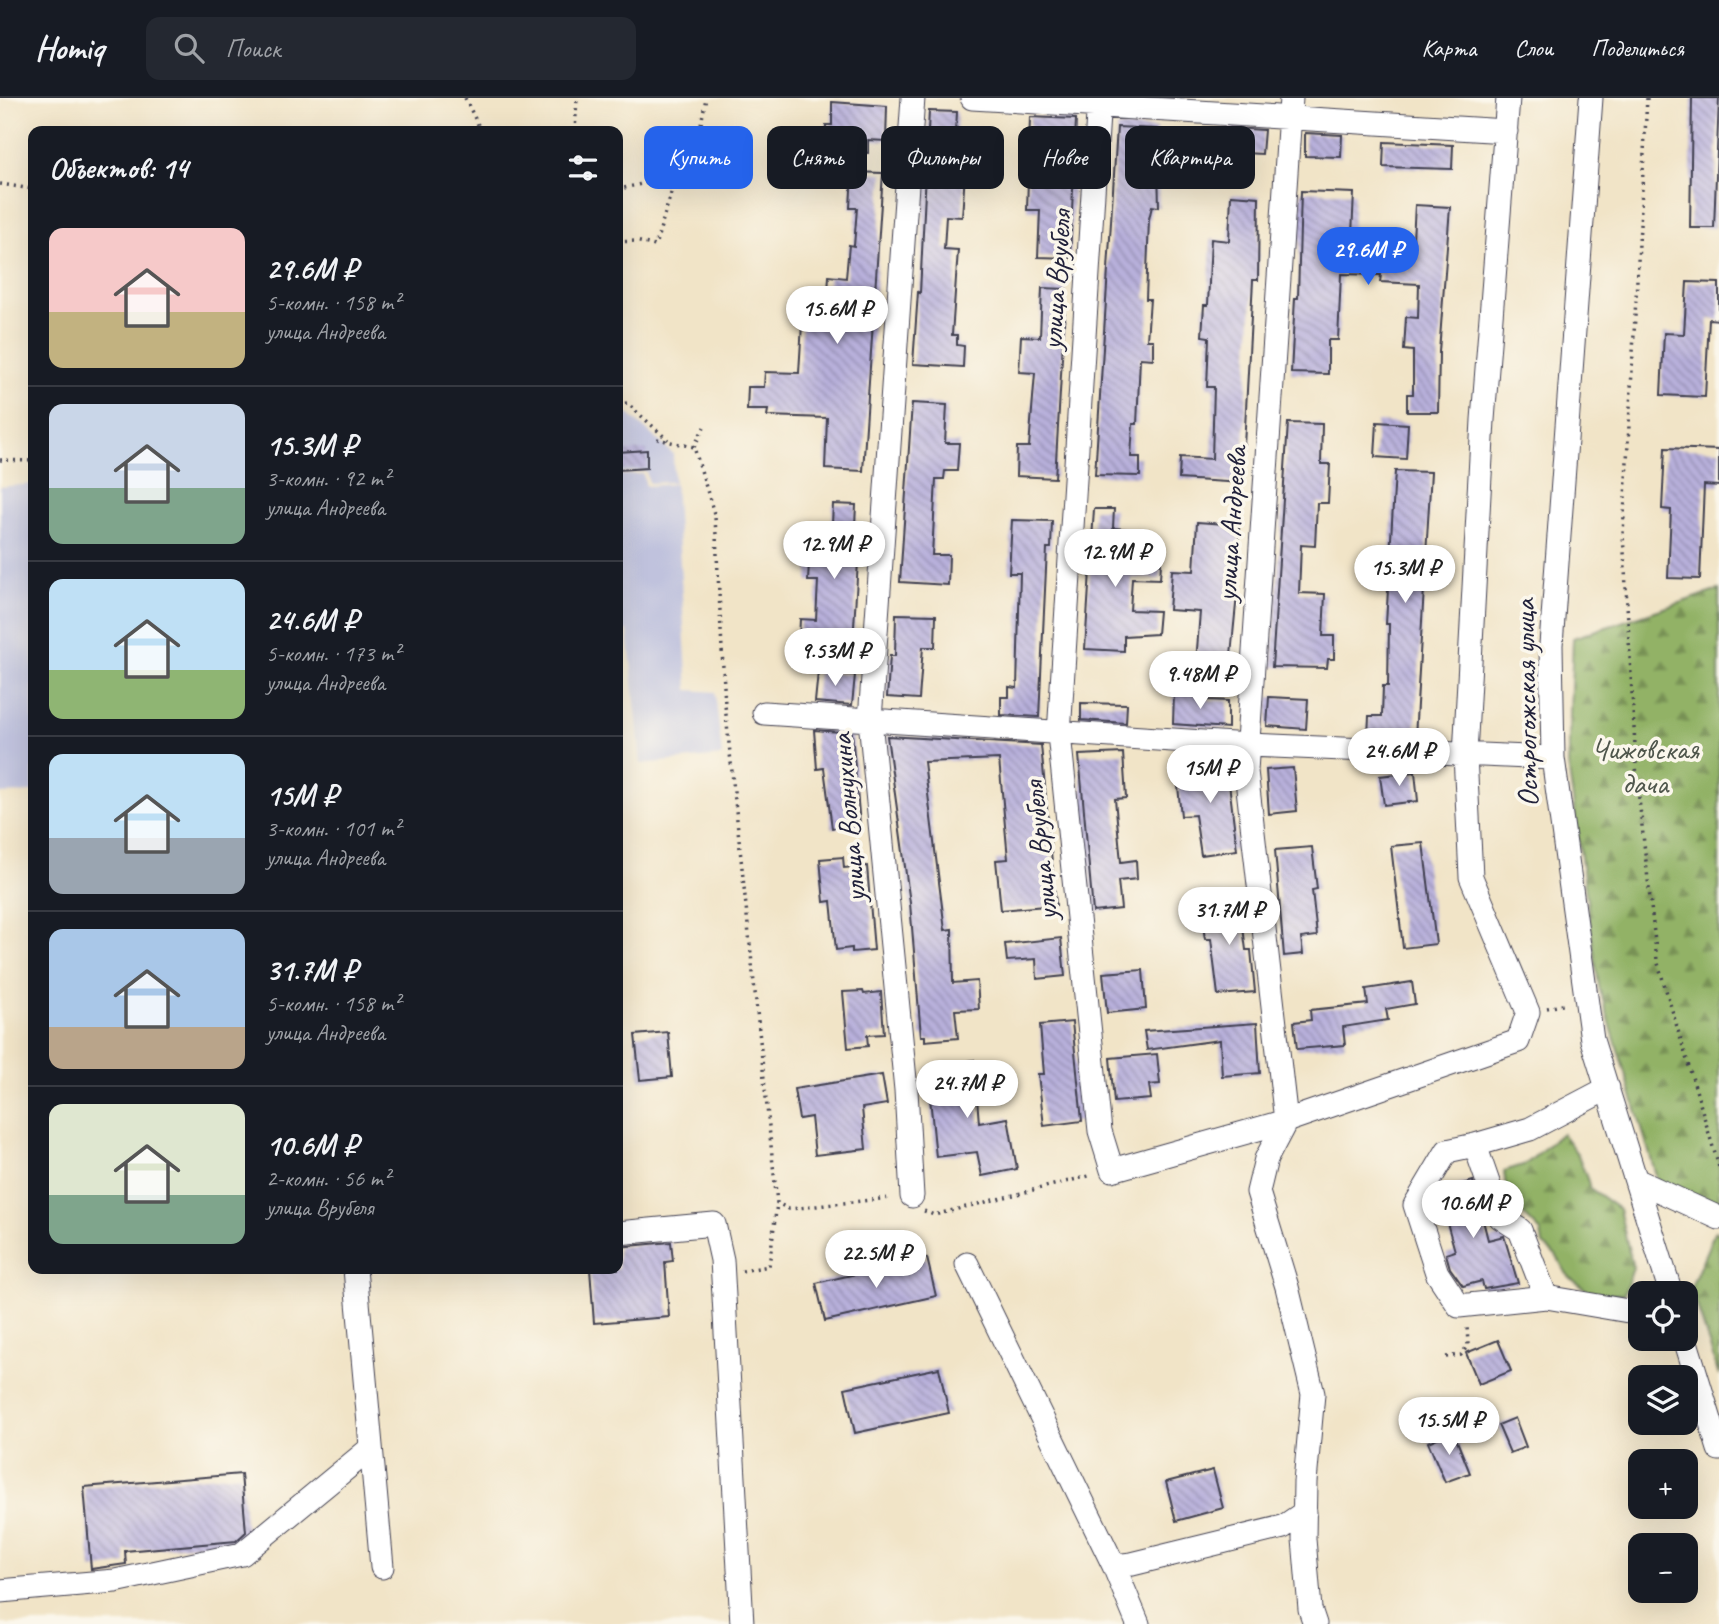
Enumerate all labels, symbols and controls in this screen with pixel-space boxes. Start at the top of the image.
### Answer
search box [146,17,636,80]
text: Homiq [35,27,104,69]
icon: search [170,29,208,67]
text: Поиск [226,32,280,65]
text: Карта [1422,33,1476,63]
text: Слои [1514,33,1553,63]
text: Поделиться [1591,33,1684,63]
chip: Купить [644,126,753,189]
chip: Снять [767,126,867,189]
chip: Фильтры [881,126,1004,189]
chip: Новое [1018,126,1111,189]
chip: Квартира [1125,126,1255,189]
text: Объектов: 14 [49,149,188,187]
icon: filters [564,149,602,187]
street label: улица Врубеля [1032,206,1080,353]
pin: 29.6M ₽ [1303,228,1433,287]
text: 29.6M ₽ [1333,235,1403,264]
text: 29.6M ₽ [266,250,357,288]
icon: home [105,256,189,340]
pin: 15.6M ₽ [772,286,902,346]
text: 5-комн. · 158 m² [266,288,400,317]
text: 15.6M ₽ [802,294,872,323]
text: улица Андреева [266,317,385,346]
text: 15.3M ₽ [266,426,357,464]
icon: home [105,432,189,516]
street label: улица Андреева [1206,443,1256,605]
text: 3-комн. · 92 m² [266,464,390,493]
text: улица Андреева [266,493,385,522]
pin: 12.9M ₽ [769,522,899,581]
text: 12.9M ₽ [799,529,869,558]
pin: 12.9M ₽ [1050,530,1180,589]
text: 12.9M ₽ [1080,537,1150,566]
pin: 15.3M ₽ [1340,546,1470,605]
text: 15.3M ₽ [1370,553,1440,582]
street label: Острогожская улица [1505,597,1547,807]
text: 24.6M ₽ [266,601,358,639]
icon: home [105,607,189,691]
pin: 9.53M ₽ [770,628,900,688]
text: 9.53M ₽ [800,636,870,665]
text: 5-комн. · 173 m² [266,639,400,668]
pin: 9.48M ₽ [1135,652,1265,711]
text: 9.48M ₽ [1165,659,1235,688]
text: улица Андреева [266,668,385,697]
pin: 24.6M ₽ [1334,728,1464,788]
street label: улица Волнухина [822,730,874,906]
park label: Чижовская дача [1591,730,1700,802]
text: 24.6M ₽ [1364,736,1434,765]
pin: 15M ₽ [1161,746,1259,805]
text: 15M ₽ [1183,753,1237,782]
text: 15M ₽ [266,776,337,814]
street label: улица Врубеля [1014,777,1066,925]
icon: home [105,782,189,866]
text: 3-комн. · 101 m² [266,814,400,843]
text: улица Андреева [266,843,385,872]
pin: 31.7M ₽ [1164,888,1294,947]
text: 31.7M ₽ [1194,895,1264,924]
text: 31.7M ₽ [266,951,357,989]
icon: home [105,957,189,1041]
text: 5-комн. · 158 m² [266,989,400,1018]
text: улица Андреева [266,1018,385,1047]
pin: 24.7M ₽ [902,1060,1032,1120]
text: 24.7M ₽ [932,1068,1002,1097]
text: 10.6M ₽ [266,1126,358,1164]
icon: home [105,1132,189,1216]
text: 2-комн. · 56 m² [266,1164,390,1193]
pin: 10.6M ₽ [1408,1180,1538,1240]
text: 10.6M ₽ [1438,1188,1508,1217]
text: улица Врубеля [266,1193,373,1222]
pin: 22.5M ₽ [811,1230,941,1290]
text: 22.5M ₽ [841,1238,911,1267]
map controls [1628,1281,1698,1603]
button: locate [1628,1281,1698,1351]
button: layers [1628,1365,1698,1435]
pin: 15.5M ₽ [1384,1398,1514,1457]
text: 15.5M ₽ [1414,1405,1484,1434]
button: + [1628,1449,1698,1519]
button: − [1628,1533,1698,1603]

